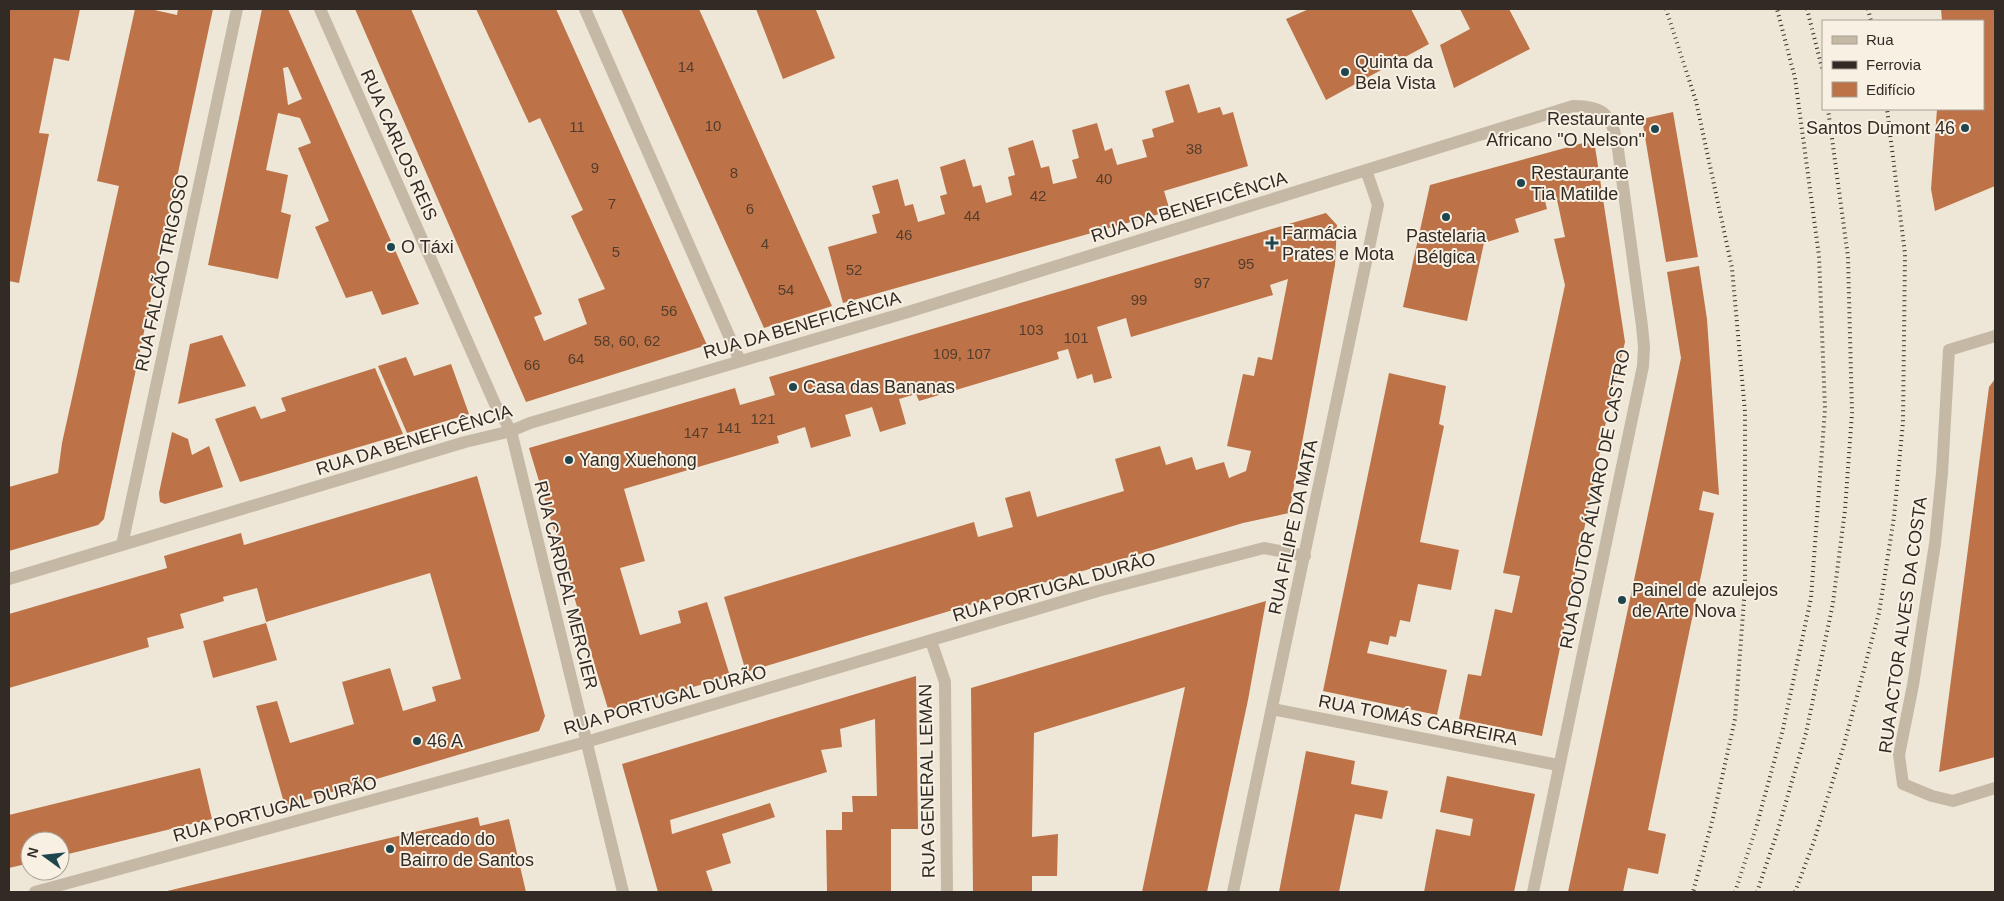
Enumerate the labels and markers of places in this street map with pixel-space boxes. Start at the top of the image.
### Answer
place label: Quinta da Bela Vista [1355,52,1437,93]
marker: Quinta da Bela Vista [1339,66,1351,78]
place label: Restaurante Africano "O Nelson" [1486,109,1645,150]
place label: Santos Dumont 46 [1806,118,1955,138]
marker: Santos Dumont 46 [1959,122,1971,134]
marker: Restaurante Africano "O Nelson" [1649,123,1661,135]
place label: Restaurante Tia Matilde [1531,163,1629,204]
marker: Restaurante Tia Matilde [1515,177,1527,189]
marker: Pastelaria Bélgica [1440,211,1452,223]
place label: Farmácia Prates e Mota [1282,223,1395,264]
place label: Pastelaria Bélgica [1406,226,1487,267]
place label: O Táxi [401,237,454,257]
marker: Farmácia Prates e Mota [1266,237,1278,249]
marker: O Táxi [385,241,397,253]
place label: Casa das Bananas [803,377,955,397]
marker: Casa das Bananas [787,381,799,393]
place label: Yang Xuehong [579,450,697,470]
marker: Yang Xuehong [563,454,575,466]
place label: Painel de azulejos de Arte Nova [1632,580,1778,621]
marker: Painel de azulejos de Arte Nova [1616,594,1628,606]
place label: 46 A [427,731,463,751]
marker: 46 A [411,735,423,747]
place label: Mercado do Bairro de Santos [400,829,534,870]
marker: Mercado do Bairro de Santos [384,843,396,855]

